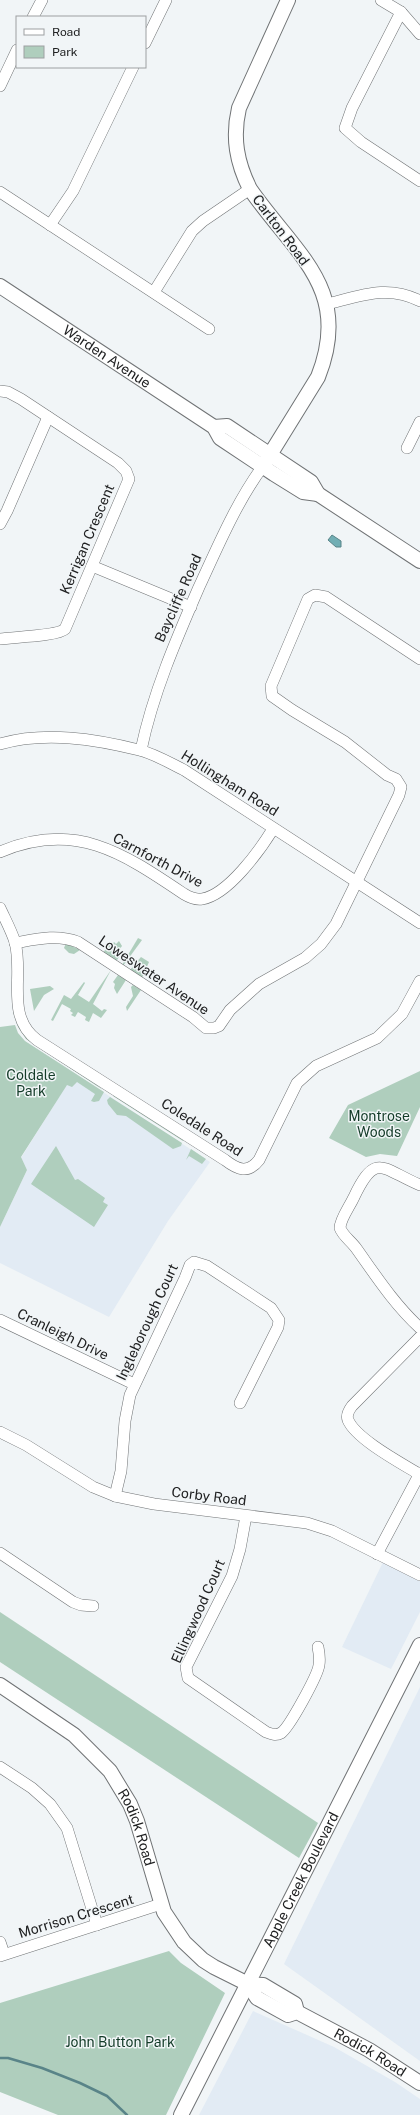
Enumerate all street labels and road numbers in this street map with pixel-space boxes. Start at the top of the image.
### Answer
street label: Carlton Road [249,192,313,268]
street label: Warden Avenue [60,322,154,391]
street label: Kerrigan Crescent [57,482,117,596]
street label: Baycliffe Road [151,552,205,644]
street label: Hollingham Road [178,747,282,819]
street label: Carnforth Drive [110,830,206,890]
street label: Loweswater Avenue [96,932,212,1018]
street label: Coledale Road [158,1095,246,1159]
street label: Ingleborough Court [113,1261,181,1383]
street label: Cranleigh Drive [15,1305,111,1363]
street label: Corby Road [171,1483,247,1509]
street label: Ellingwood Court [168,1557,228,1665]
street label: Rodick Road [115,1786,158,1868]
street label: Apple Creek Boulevard [260,1809,342,1950]
street label: Morrison Crescent [16,1891,136,1941]
street label: Rodick Road [331,2025,409,2080]

